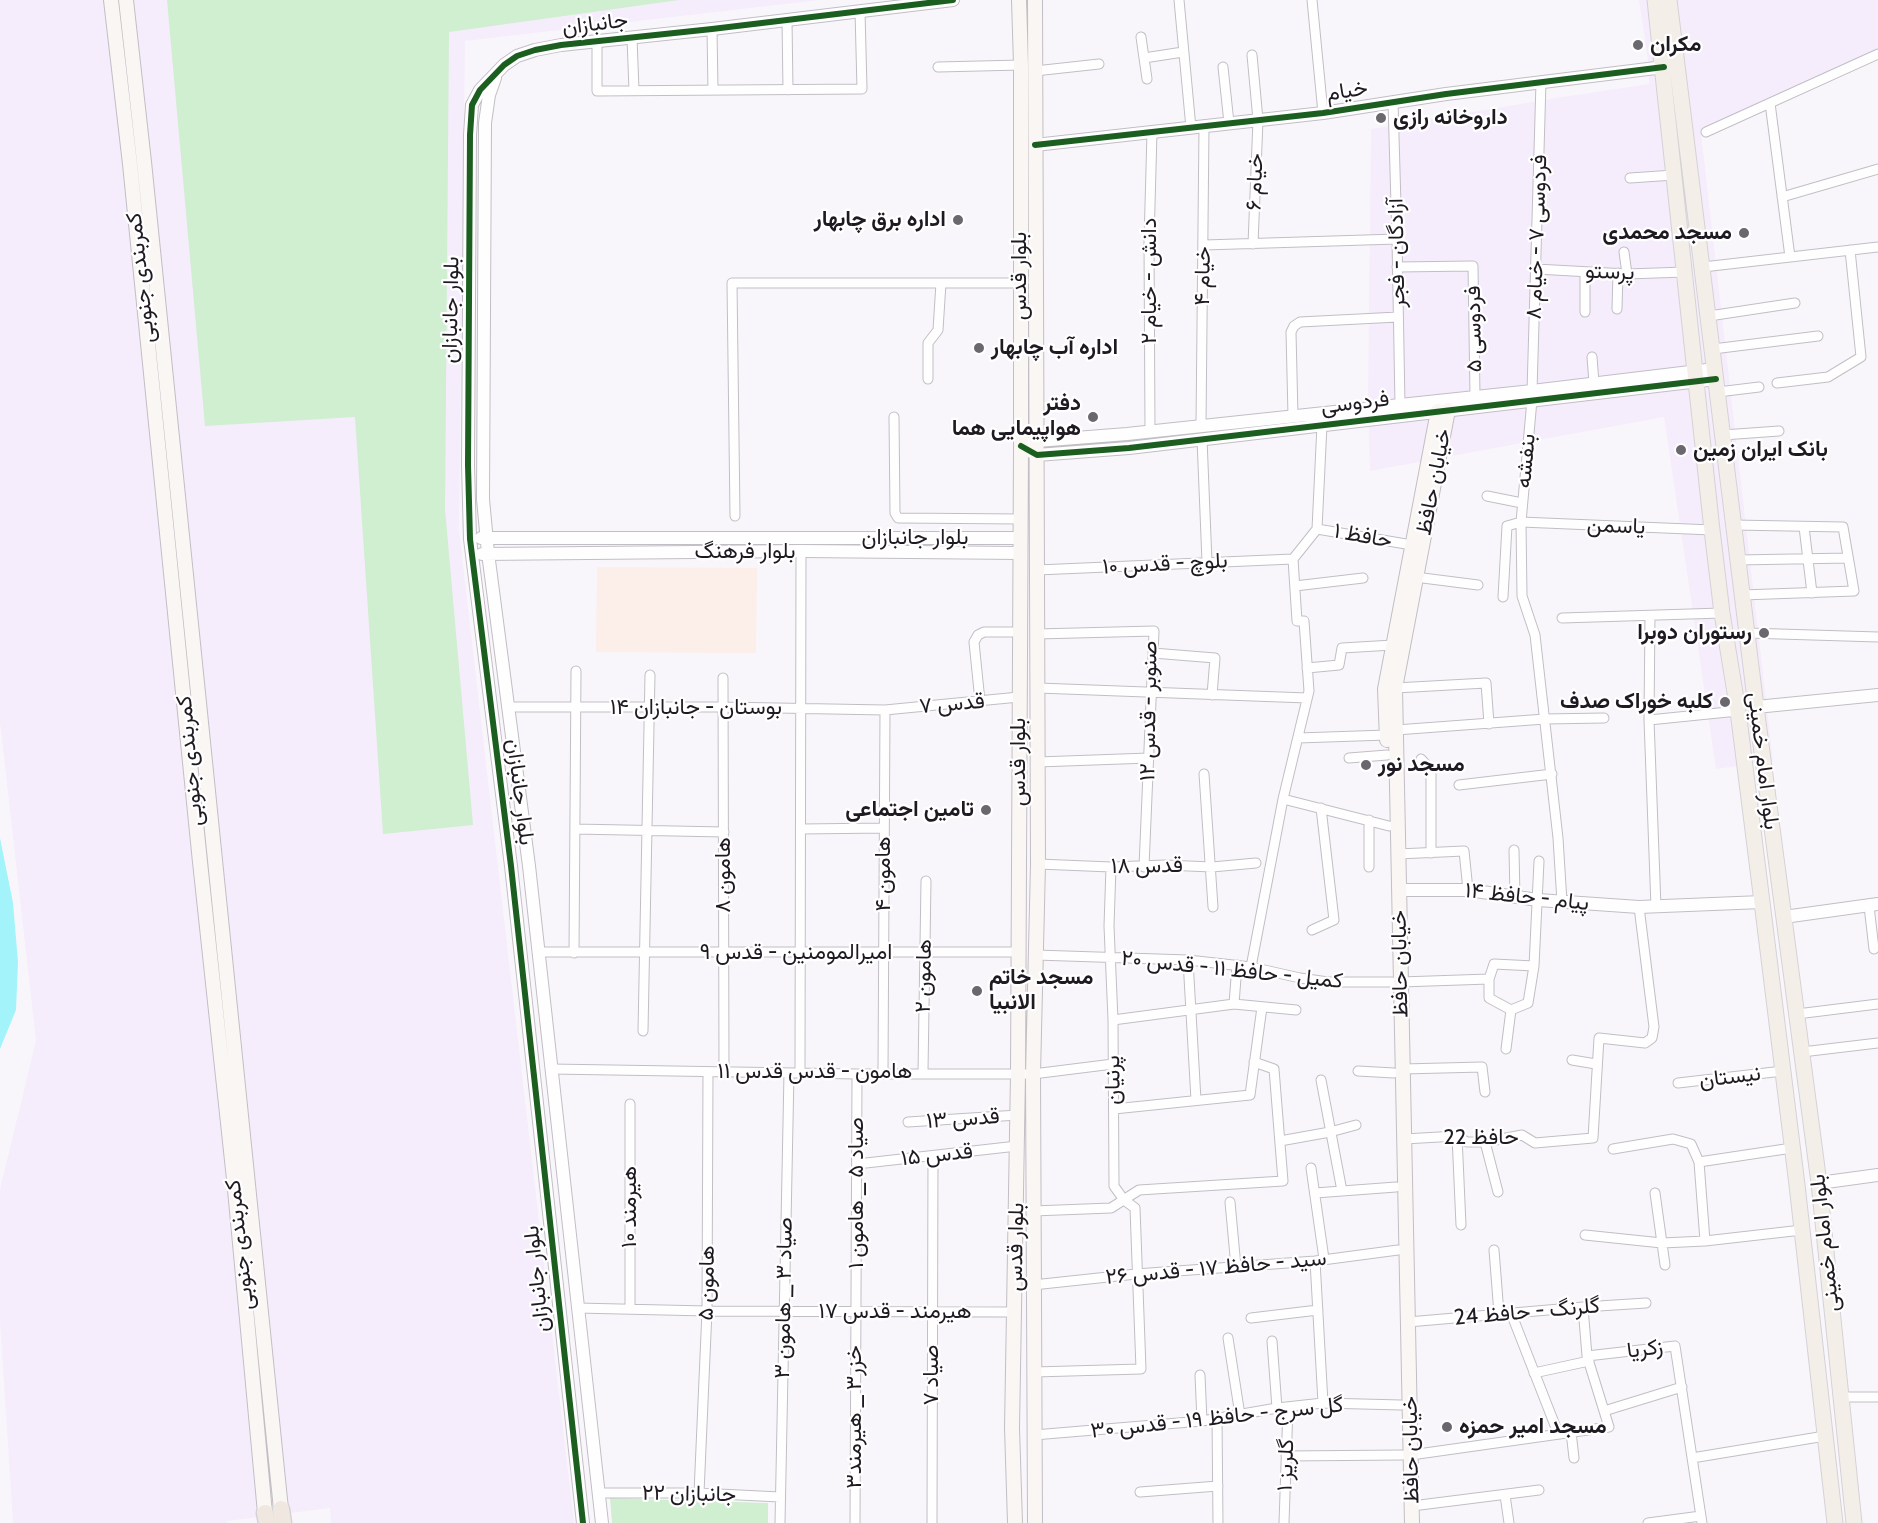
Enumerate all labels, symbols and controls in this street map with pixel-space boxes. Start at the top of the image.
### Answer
street label: جانبازان [561,7,629,41]
place label: مکران [1650,32,1701,58]
marker: مکران [1631,38,1645,52]
street label: خیام [1324,75,1370,107]
place label: داروخانه رازی [1393,105,1508,131]
marker: داروخانه رازی [1374,111,1388,125]
street label: خیام ۶ [1241,153,1269,211]
street label: فردوسی ۷ - خیام ۸ [1521,154,1553,320]
street label: آزادگان - فجر [1383,198,1411,308]
place label: اداره برق چابهار [814,207,946,233]
street label: کمربندی جنوبی [121,211,161,345]
marker: اداره برق چابهار [951,213,965,227]
street label: دانش - خیام ۲ [1137,218,1163,344]
place label: مسجد محمدی [1602,220,1732,246]
marker: مسجد محمدی [1737,226,1751,240]
street label: بلوار قدس [1007,232,1033,320]
street label: خیام ۴ [1189,246,1217,306]
street label: بلوار جانبازان [437,256,465,364]
street label: پرستو [1585,258,1635,286]
street label: فردوسی ۵ [1460,285,1488,373]
place label: اداره آب چابهار [991,335,1118,361]
marker: اداره آب چابهار [972,341,986,355]
street label: فردوسی [1319,386,1391,420]
place label: دفتر هواپیمایی هما [952,391,1081,442]
marker: دفتر هواپیمایی هما [1086,410,1100,424]
street label: خیابان حافظ [1411,427,1457,537]
street label: بنفشه [1510,433,1542,489]
place label: بانک ایران زمین [1693,437,1828,463]
marker: بانک ایران زمین [1674,443,1688,457]
street label: یاسمن [1586,512,1646,540]
street label: حافظ ۱ [1332,518,1394,554]
street label: بلوار جانبازان [861,525,969,551]
street label: بلوار فرهنگ [694,539,796,565]
street label: بلوچ - قدس ۱۰ [1102,548,1228,580]
place label: رستوران دوبرا [1637,620,1752,646]
marker: رستوران دوبرا [1757,626,1771,640]
street label: صنوبر - قدس ۱۲ [1135,641,1163,781]
street label: قدس ۷ [918,688,986,720]
place label: کلبه خوراک صدف [1560,689,1713,715]
street label: بلوار امام خمینی [1741,691,1785,831]
street label: کمربندی جنوبی [171,695,209,827]
street label: بوستان - جانبازان ۱۴ [610,695,782,721]
marker: کلبه خوراک صدف [1718,695,1732,709]
street label: بلوار قدس [1006,718,1032,806]
street label: بلوار جانبازان [500,737,540,847]
place label: مسجد نور [1378,752,1465,778]
marker: مسجد نور [1359,758,1373,772]
place label: تامین اجتماعی [845,797,974,823]
marker: تامین اجتماعی [979,803,993,817]
street label: هامون ۸ [711,837,737,913]
street label: هامون ۴ [871,837,897,911]
street label: قدس ۱۸ [1111,852,1183,880]
street label: پیام - حافظ ۱۴ [1464,877,1590,917]
street label: خیابان حافظ [1386,910,1414,1018]
street label: هامون ۲ [910,939,938,1013]
street label: امیرالمومنین - قدس ۹ [700,940,892,966]
street label: کمیل - حافظ ۱۱ - قدس ۲۰ [1120,945,1344,995]
place label: مسجد خاتم الانبیا [989,965,1094,1016]
marker: مسجد خاتم الانبیا [970,984,984,998]
street label: پرنیان [1099,1055,1127,1105]
street label: هامون - قدس قدس ۱۱ [718,1059,912,1085]
street label: نیستان [1698,1060,1762,1094]
street label: قدس ۱۳ [925,1103,1001,1135]
street label: صیاد ۵ _ هامون ۱ [844,1117,870,1269]
street label: حافظ 22 [1443,1125,1519,1151]
street label: قدس ۱۵ [900,1138,974,1172]
street label: هیرمند ۱۰ [617,1166,643,1248]
street label: بلوار امام خمینی [1805,1173,1845,1313]
street label: کمربندی جنوبی [220,1178,260,1312]
street label: بلوار قدس [1002,1202,1030,1292]
street label: صیاد ۳ _ هامون ۳ [769,1217,799,1379]
street label: بلوار جانبازان [518,1224,556,1334]
street label: هامون ۵ [693,1245,721,1321]
street label: سید - حافظ ۱۷ - قدس ۲۶ [1104,1245,1328,1291]
street label: گلرنگ - حافظ 24 [1453,1292,1601,1332]
street label: هیرمند - قدس ۱۷ [819,1299,971,1325]
street label: زکریا [1625,1334,1665,1364]
street label: خزر۳ _ هیرمند۳ [842,1345,868,1489]
street label: صیاد ۷ [919,1345,945,1405]
street label: گل سرج - حافظ ۱۹ - قدس ۳۰ [1089,1392,1345,1444]
street label: خیابان حافظ [1397,1396,1425,1504]
place label: مسجد امیر حمزه [1459,1414,1607,1440]
marker: مسجد امیر حمزه [1440,1420,1454,1434]
street label: گلریز ۱ [1272,1438,1300,1492]
street label: جانبازان ۲۲ [642,1480,736,1508]

